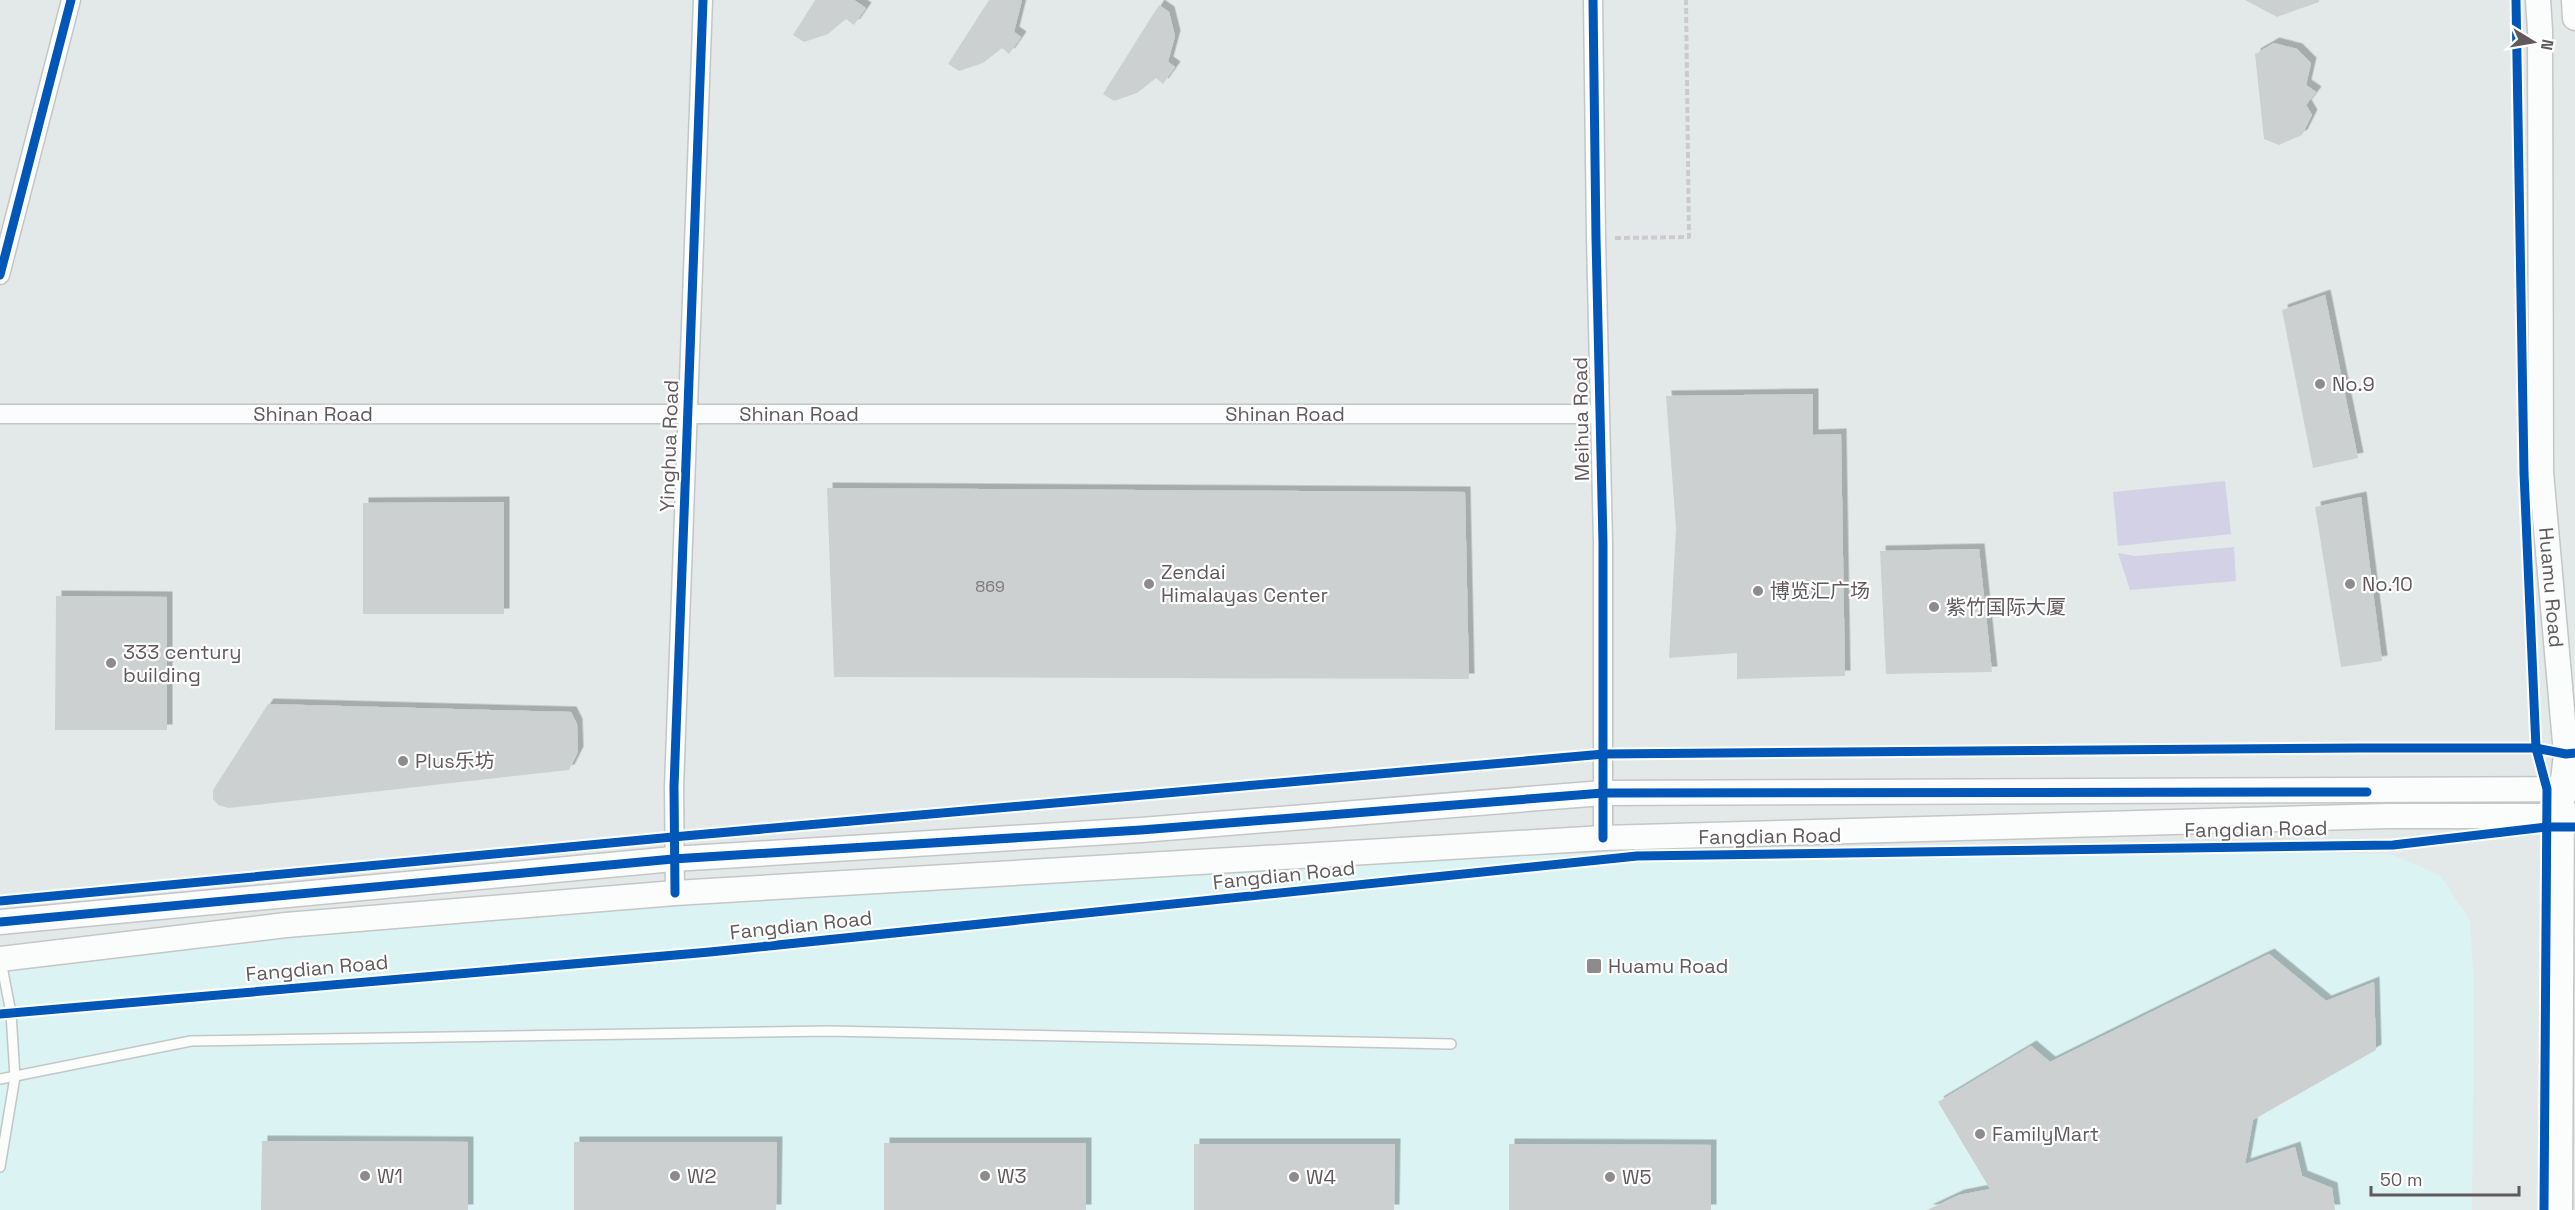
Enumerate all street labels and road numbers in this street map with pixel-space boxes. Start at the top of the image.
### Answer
street label: Meihua Road [1567,357,1595,481]
street label: Yinghua Road [654,379,684,513]
street label: Shinan Road [253,401,373,427]
street label: Shinan Road [739,401,859,427]
street label: Shinan Road [1225,401,1345,427]
street label: Huamu Road [2533,526,2570,649]
street label: Fangdian Road [2184,815,2328,843]
street label: Fangdian Road [1698,822,1842,850]
street label: Fangdian Road [1212,855,1356,895]
street label: Fangdian Road [729,905,873,945]
street label: Fangdian Road [245,949,389,987]

